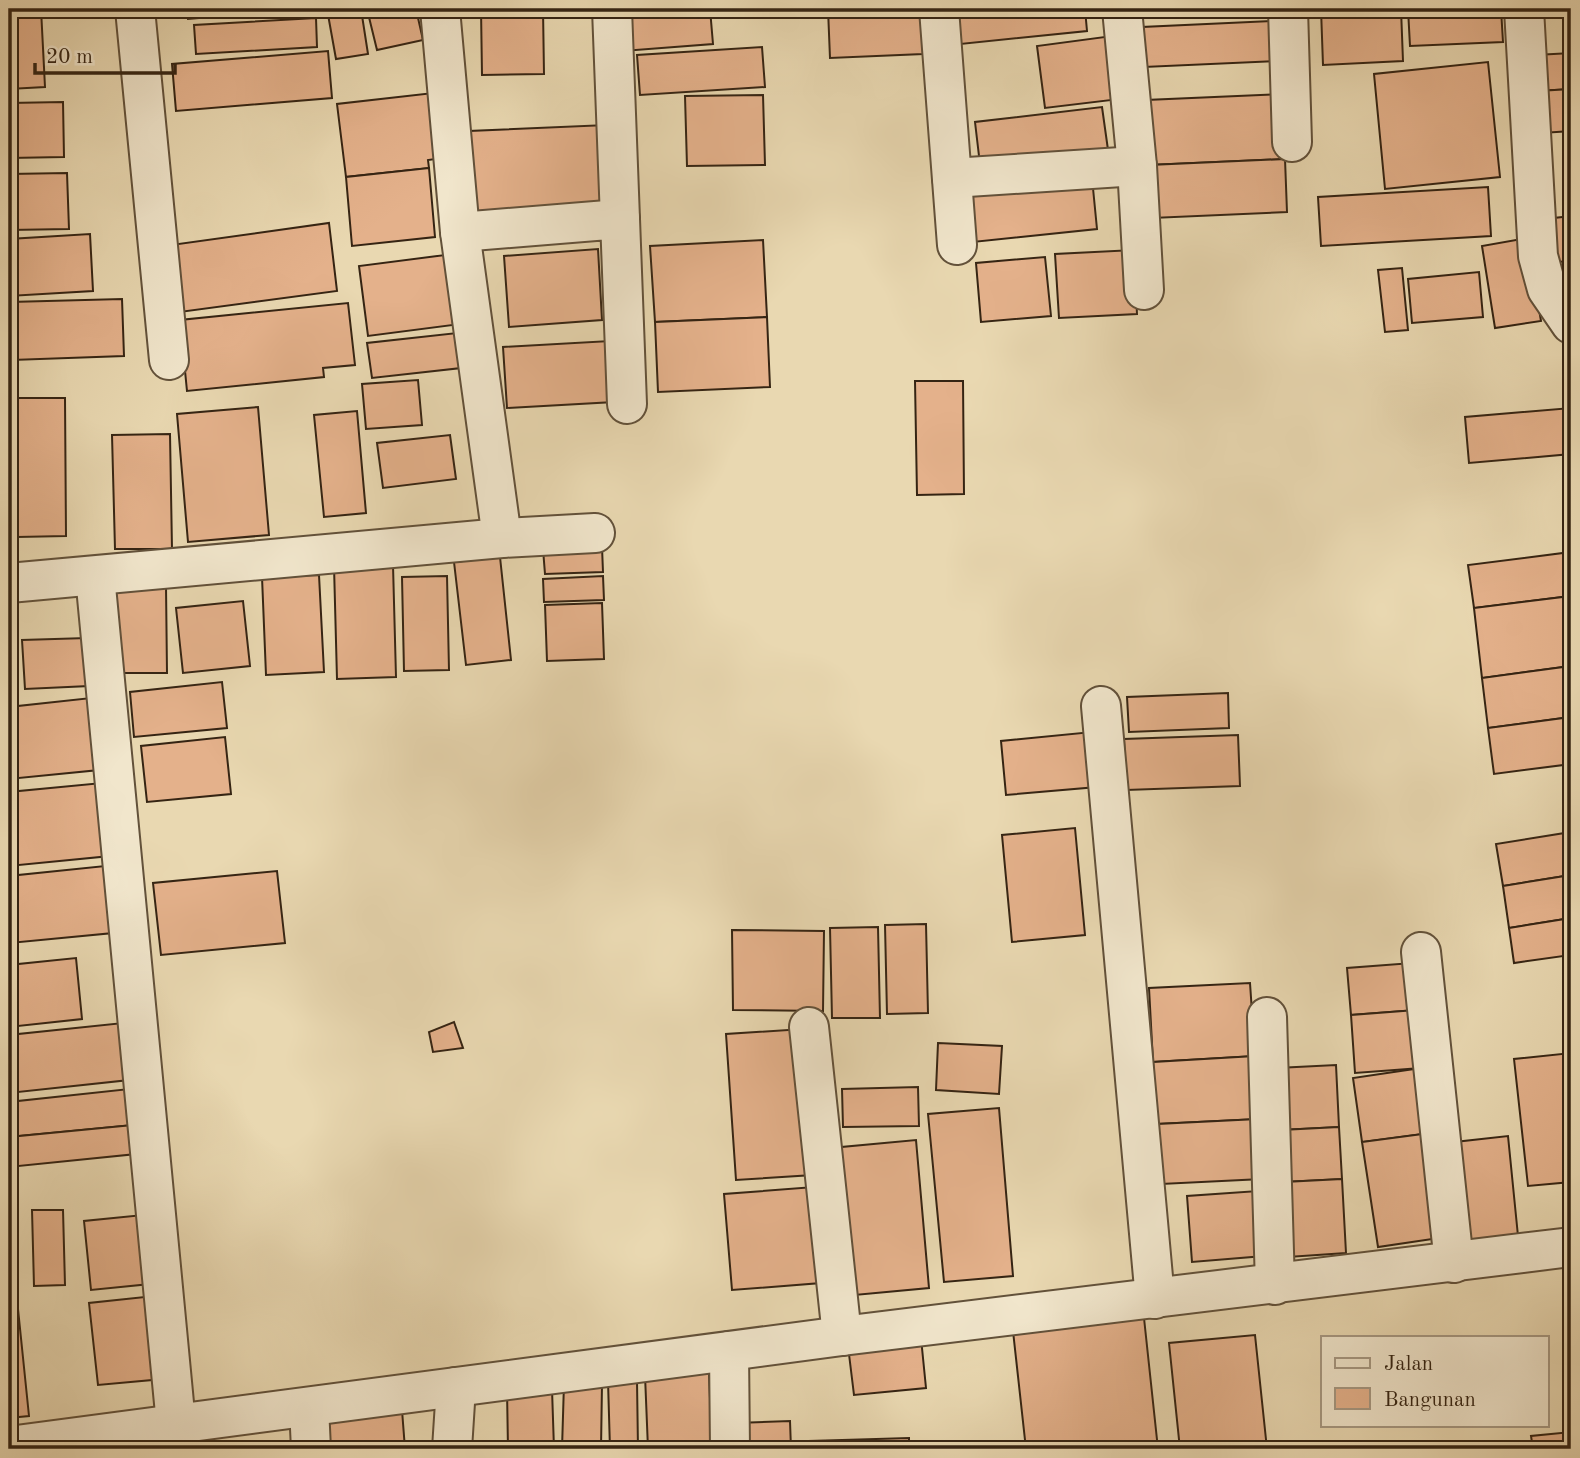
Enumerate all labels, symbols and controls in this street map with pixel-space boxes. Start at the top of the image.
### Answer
scale bar [35,32,175,76]
text: 20 m [46,47,93,68]
legend [1321,1336,1548,1426]
text: Jalan [1384,1354,1433,1375]
text: Bangunan [1384,1390,1476,1411]

